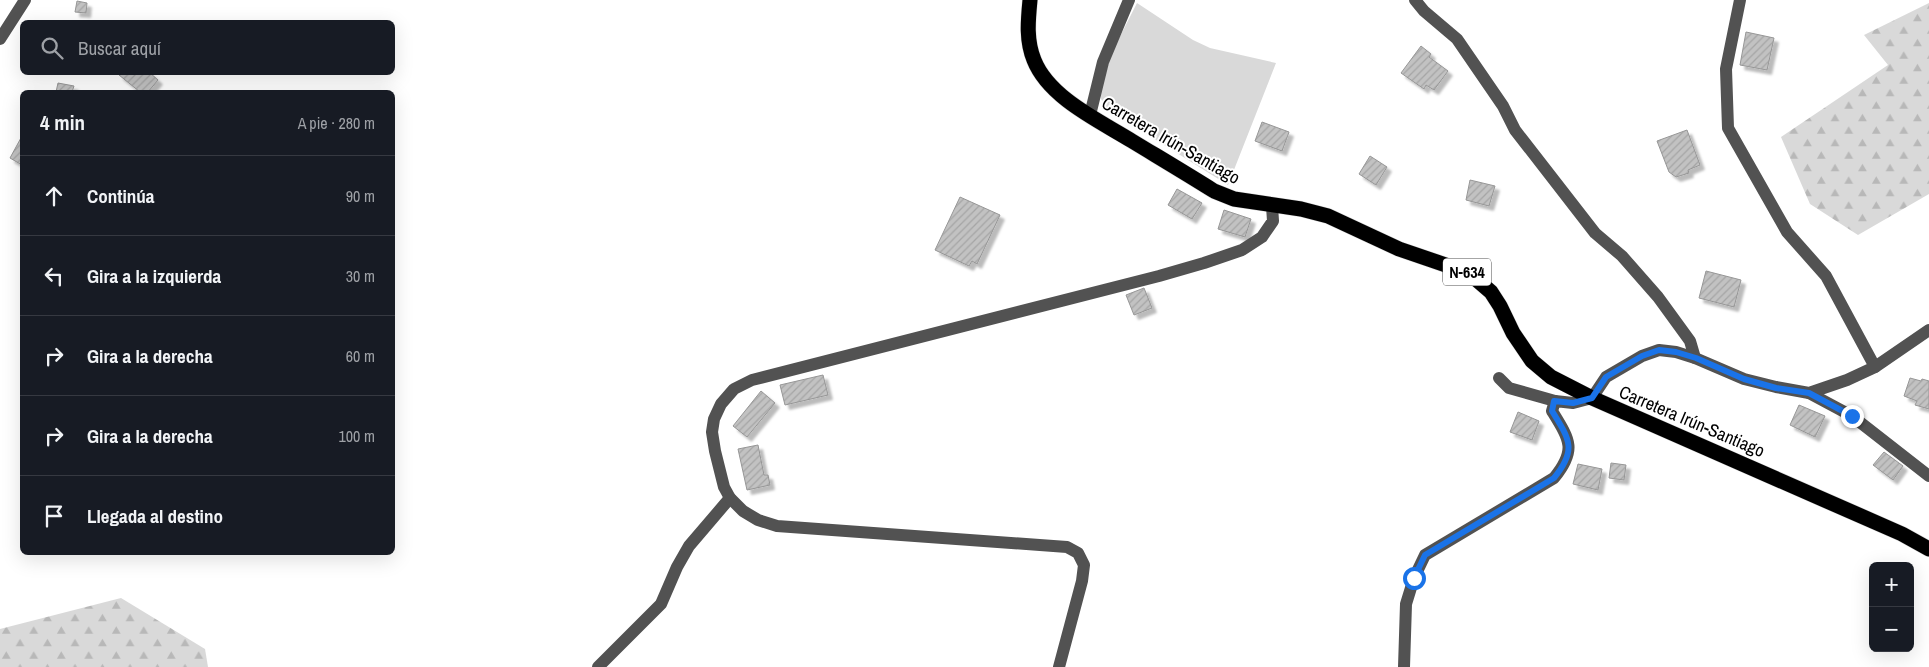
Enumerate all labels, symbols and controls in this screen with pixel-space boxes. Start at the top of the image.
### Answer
search box [20,20,395,75]
icon: search [38,34,66,62]
text: Buscar aquí [78,35,161,61]
street label: Carretera Irún-Santiago [1097,90,1245,190]
text: 4 min [40,108,85,137]
text: A pie · 280 m [298,112,375,134]
icon: ahead [40,182,68,210]
text: Continúa [87,183,155,209]
text: 90 m [346,185,375,207]
road number: N-634 [1443,258,1491,286]
icon: left [40,262,68,290]
text: Gira a la izquierda [87,263,221,289]
text: 30 m [346,265,375,287]
icon: right [40,342,68,370]
text: Gira a la derecha [87,343,213,369]
text: 60 m [346,345,375,367]
street label: Carretera Irún-Santiago [1615,379,1769,463]
route end [1841,405,1864,428]
icon: right [40,422,68,450]
text: Gira a la derecha [87,423,213,449]
text: 100 m [339,425,375,447]
icon: arrive [40,502,68,530]
text: Llegada al destino [87,503,223,529]
map controls [1869,562,1914,652]
button: + [1869,562,1914,607]
route start [1403,567,1426,590]
button: − [1869,607,1914,652]

